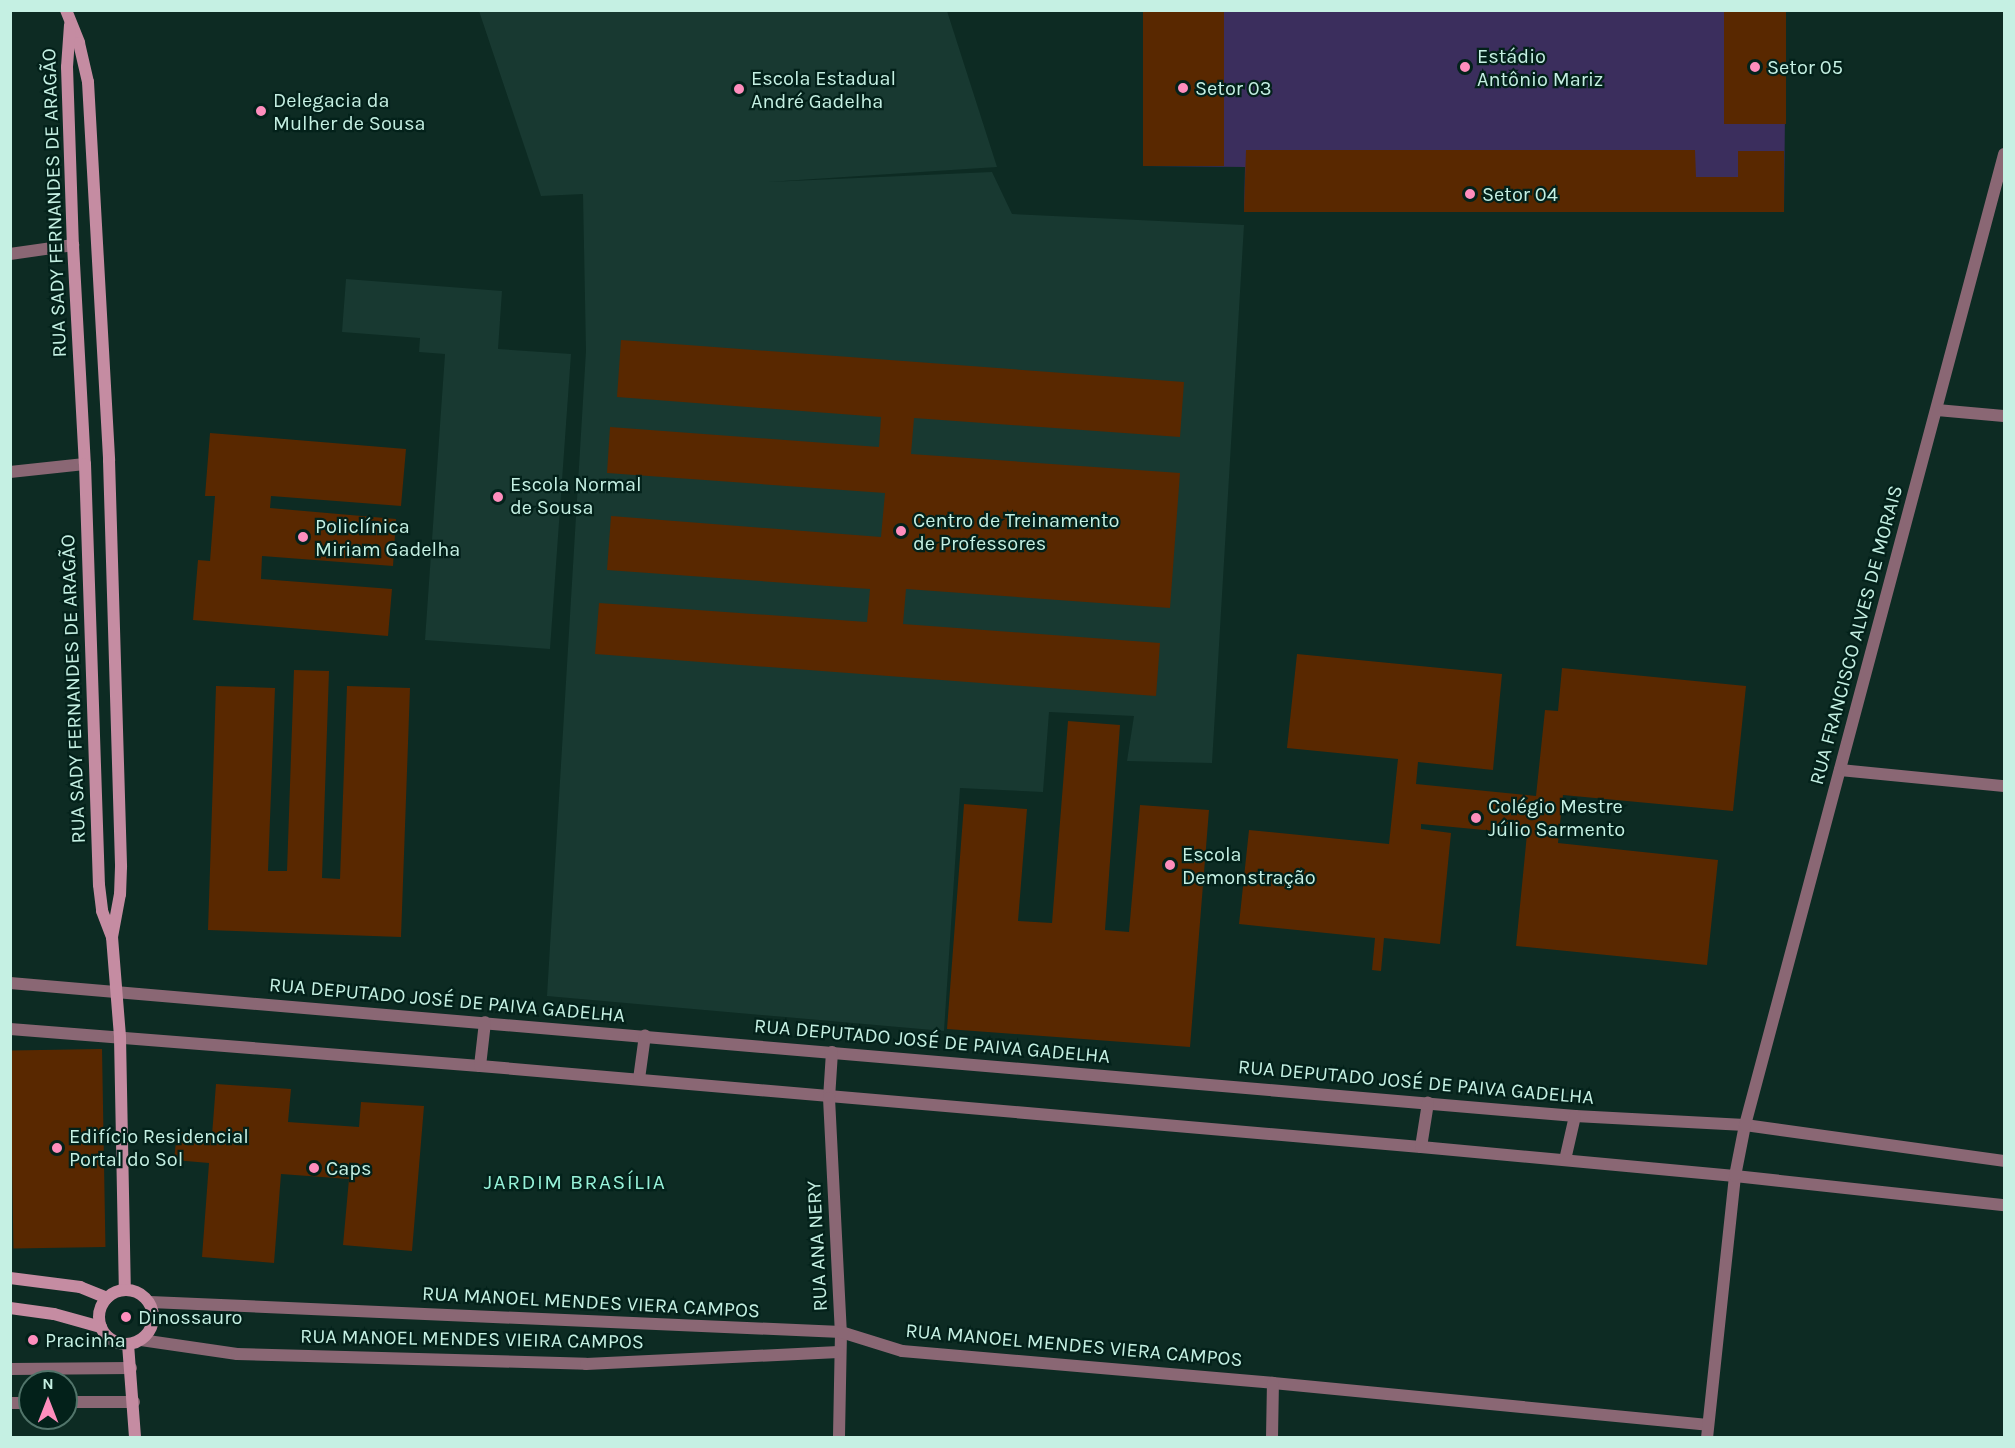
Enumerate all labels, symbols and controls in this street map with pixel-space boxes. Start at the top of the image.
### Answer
place label: Estádio Antônio Mariz [1477,44,1603,91]
street label: RUA SADY FERNANDES DE ARAGÃO [37,48,71,358]
place label: Setor 05 [1767,55,1843,79]
marker: Estádio Antônio Mariz [1458,60,1472,74]
marker: Setor 05 [1748,60,1762,74]
place label: Escola Estadual André Gadelha [751,66,896,113]
place label: Setor 03 [1195,76,1271,100]
marker: Setor 03 [1176,81,1190,95]
marker: Escola Estadual André Gadelha [732,82,746,96]
place label: Delegacia da Mulher de Sousa [273,88,425,135]
marker: Delegacia da Mulher de Sousa [254,104,268,118]
place label: Setor 04 [1482,182,1558,206]
marker: Setor 04 [1463,187,1477,201]
place label: Escola Normal de Sousa [510,473,642,520]
street label: RUA FRANCISCO ALVES DE MORAIS [1804,483,1908,787]
marker: Escola Normal de Sousa [491,490,505,504]
place label: Centro de Treinamento de Professores [913,508,1119,555]
place label: Policlínica Miriam Gadelha [315,514,460,561]
marker: Centro de Treinamento de Professores [894,524,908,538]
marker: Policlínica Miriam Gadelha [296,530,310,544]
street label: RUA SADY FERNANDES DE ARAGÃO [56,534,90,844]
place label: Colégio Mestre Júlio Sarmento [1488,795,1625,842]
marker: Colégio Mestre Júlio Sarmento [1469,811,1483,825]
place label: Escola Demonstração [1182,842,1316,889]
marker: Escola Demonstração [1163,858,1177,872]
street label: RUA DEPUTADO JOSÉ DE PAIVA GADELHA [268,972,626,1028]
street label: RUA DEPUTADO JOSÉ DE PAIVA GADELHA [753,1013,1111,1069]
street label: RUA DEPUTADO JOSÉ DE PAIVA GADELHA [1237,1054,1595,1110]
place label: Edifício Residencial Portal do Sol [69,1124,249,1171]
marker: Edifício Residencial Portal do Sol [50,1141,64,1155]
place label: Caps [326,1156,371,1180]
marker: Caps [307,1161,321,1175]
district label: JARDIM BRASÍLIA [484,1169,666,1195]
street label: RUA ANA NERY [802,1180,832,1312]
street label: RUA MANOEL MENDES VIERA CAMPOS [421,1281,761,1323]
place label: Dinossauro [138,1305,242,1329]
marker: Dinossauro [119,1310,133,1324]
street label: RUA MANOEL MENDES VIERA CAMPOS [904,1318,1244,1372]
street label: RUA MANOEL MENDES VIEIRA CAMPOS [300,1324,644,1354]
place label: Pracinha [45,1328,126,1352]
marker: Pracinha [26,1333,40,1347]
north arrow [18,1370,78,1430]
text: N [42,1374,54,1393]

